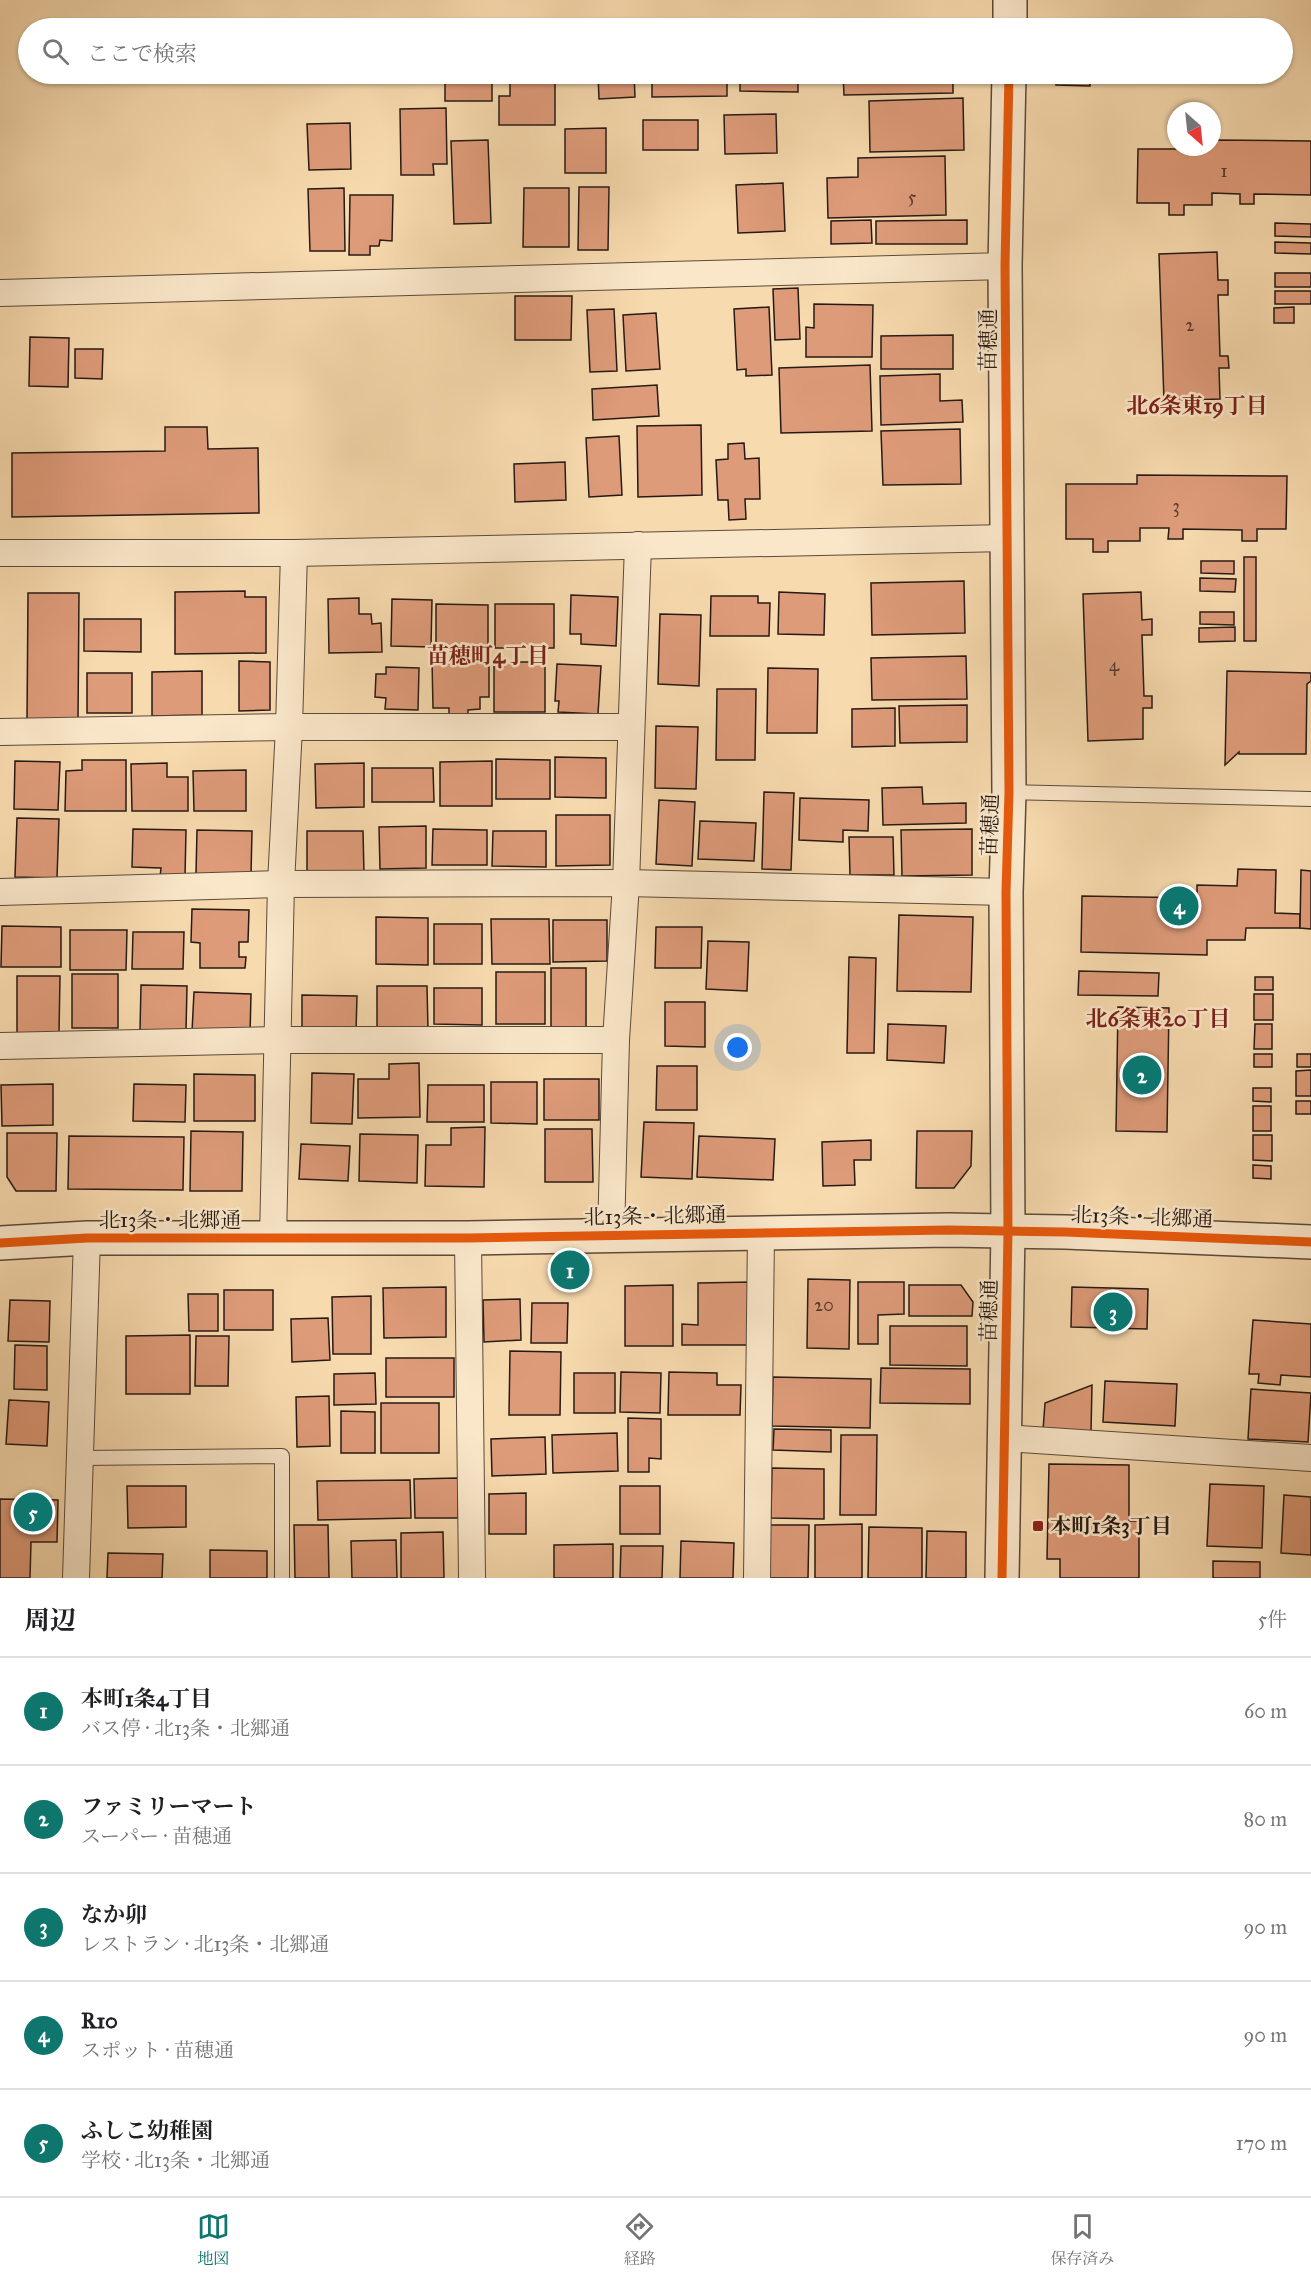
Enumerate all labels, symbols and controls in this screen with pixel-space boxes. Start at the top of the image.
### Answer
search box [18,18,1293,84]
icon: search [39,35,72,68]
text: ここで検索 [87,40,197,67]
north arrow [1167,102,1221,156]
house number: 1 [1220,160,1228,182]
house number: 5 [908,186,917,208]
street label: 苗穂通 [975,309,1001,372]
house number: 2 [1186,314,1195,336]
district label: 北6条東19丁目 [1126,392,1268,419]
house number: 3 [1172,495,1180,517]
district label: 苗穂町4丁目 [427,642,549,669]
house number: 4 [1109,654,1120,676]
street label: 苗穂通 [976,793,1004,857]
pin: 4 [1160,884,1198,928]
district label: 北6条東20丁目 [1086,1005,1230,1032]
your location [723,1033,752,1062]
pin: 2 [1122,1052,1162,1098]
street label: 北13条・北郷通 [583,1202,727,1230]
street label: 北13条・北郷通 [1070,1202,1214,1232]
street label: 北13条・北郷通 [99,1207,241,1233]
pin: 1 [550,1248,590,1292]
street label: 苗穂通 [975,1279,1003,1343]
pin: 3 [1094,1290,1132,1334]
house number: 20 [814,1294,834,1316]
pin: 5 [14,1490,52,1534]
place label: 本町1条3丁目 [1050,1513,1172,1539]
marker: 本町1条3丁目 [1031,1519,1045,1533]
text: 周辺 [24,1604,76,1636]
text: 5件 [1258,1607,1287,1631]
text: 本町1条4丁目 [81,1685,212,1712]
text: 1 [40,1699,47,1723]
text: 60 m [1244,1699,1287,1723]
text: バス停 · 北13条・北郷通 [81,1716,290,1740]
text: ファミリーマート [81,1793,257,1820]
text: 2 [39,1807,48,1831]
text: 80 m [1244,1807,1287,1831]
text: スーパー · 苗穂通 [81,1824,232,1848]
text: なか卯 [81,1901,147,1928]
text: 3 [40,1915,48,1939]
text: 90 m [1244,1915,1287,1939]
text: レストラン · 北13条・北郷通 [81,1932,329,1956]
text: R10 [81,2007,118,2034]
text: 4 [38,2023,49,2047]
text: 90 m [1244,2023,1287,2047]
text: スポット · 苗穂通 [81,2038,234,2062]
text: ふしこ幼稚園 [81,2117,213,2144]
text: 5 [39,2131,48,2155]
text: 170 m [1236,2131,1287,2155]
text: 学校 · 北13条・北郷通 [81,2148,270,2172]
tab: 地図 [197,2210,230,2269]
tab: 経路 [623,2210,656,2269]
tab: 保存済み [1050,2210,1114,2269]

